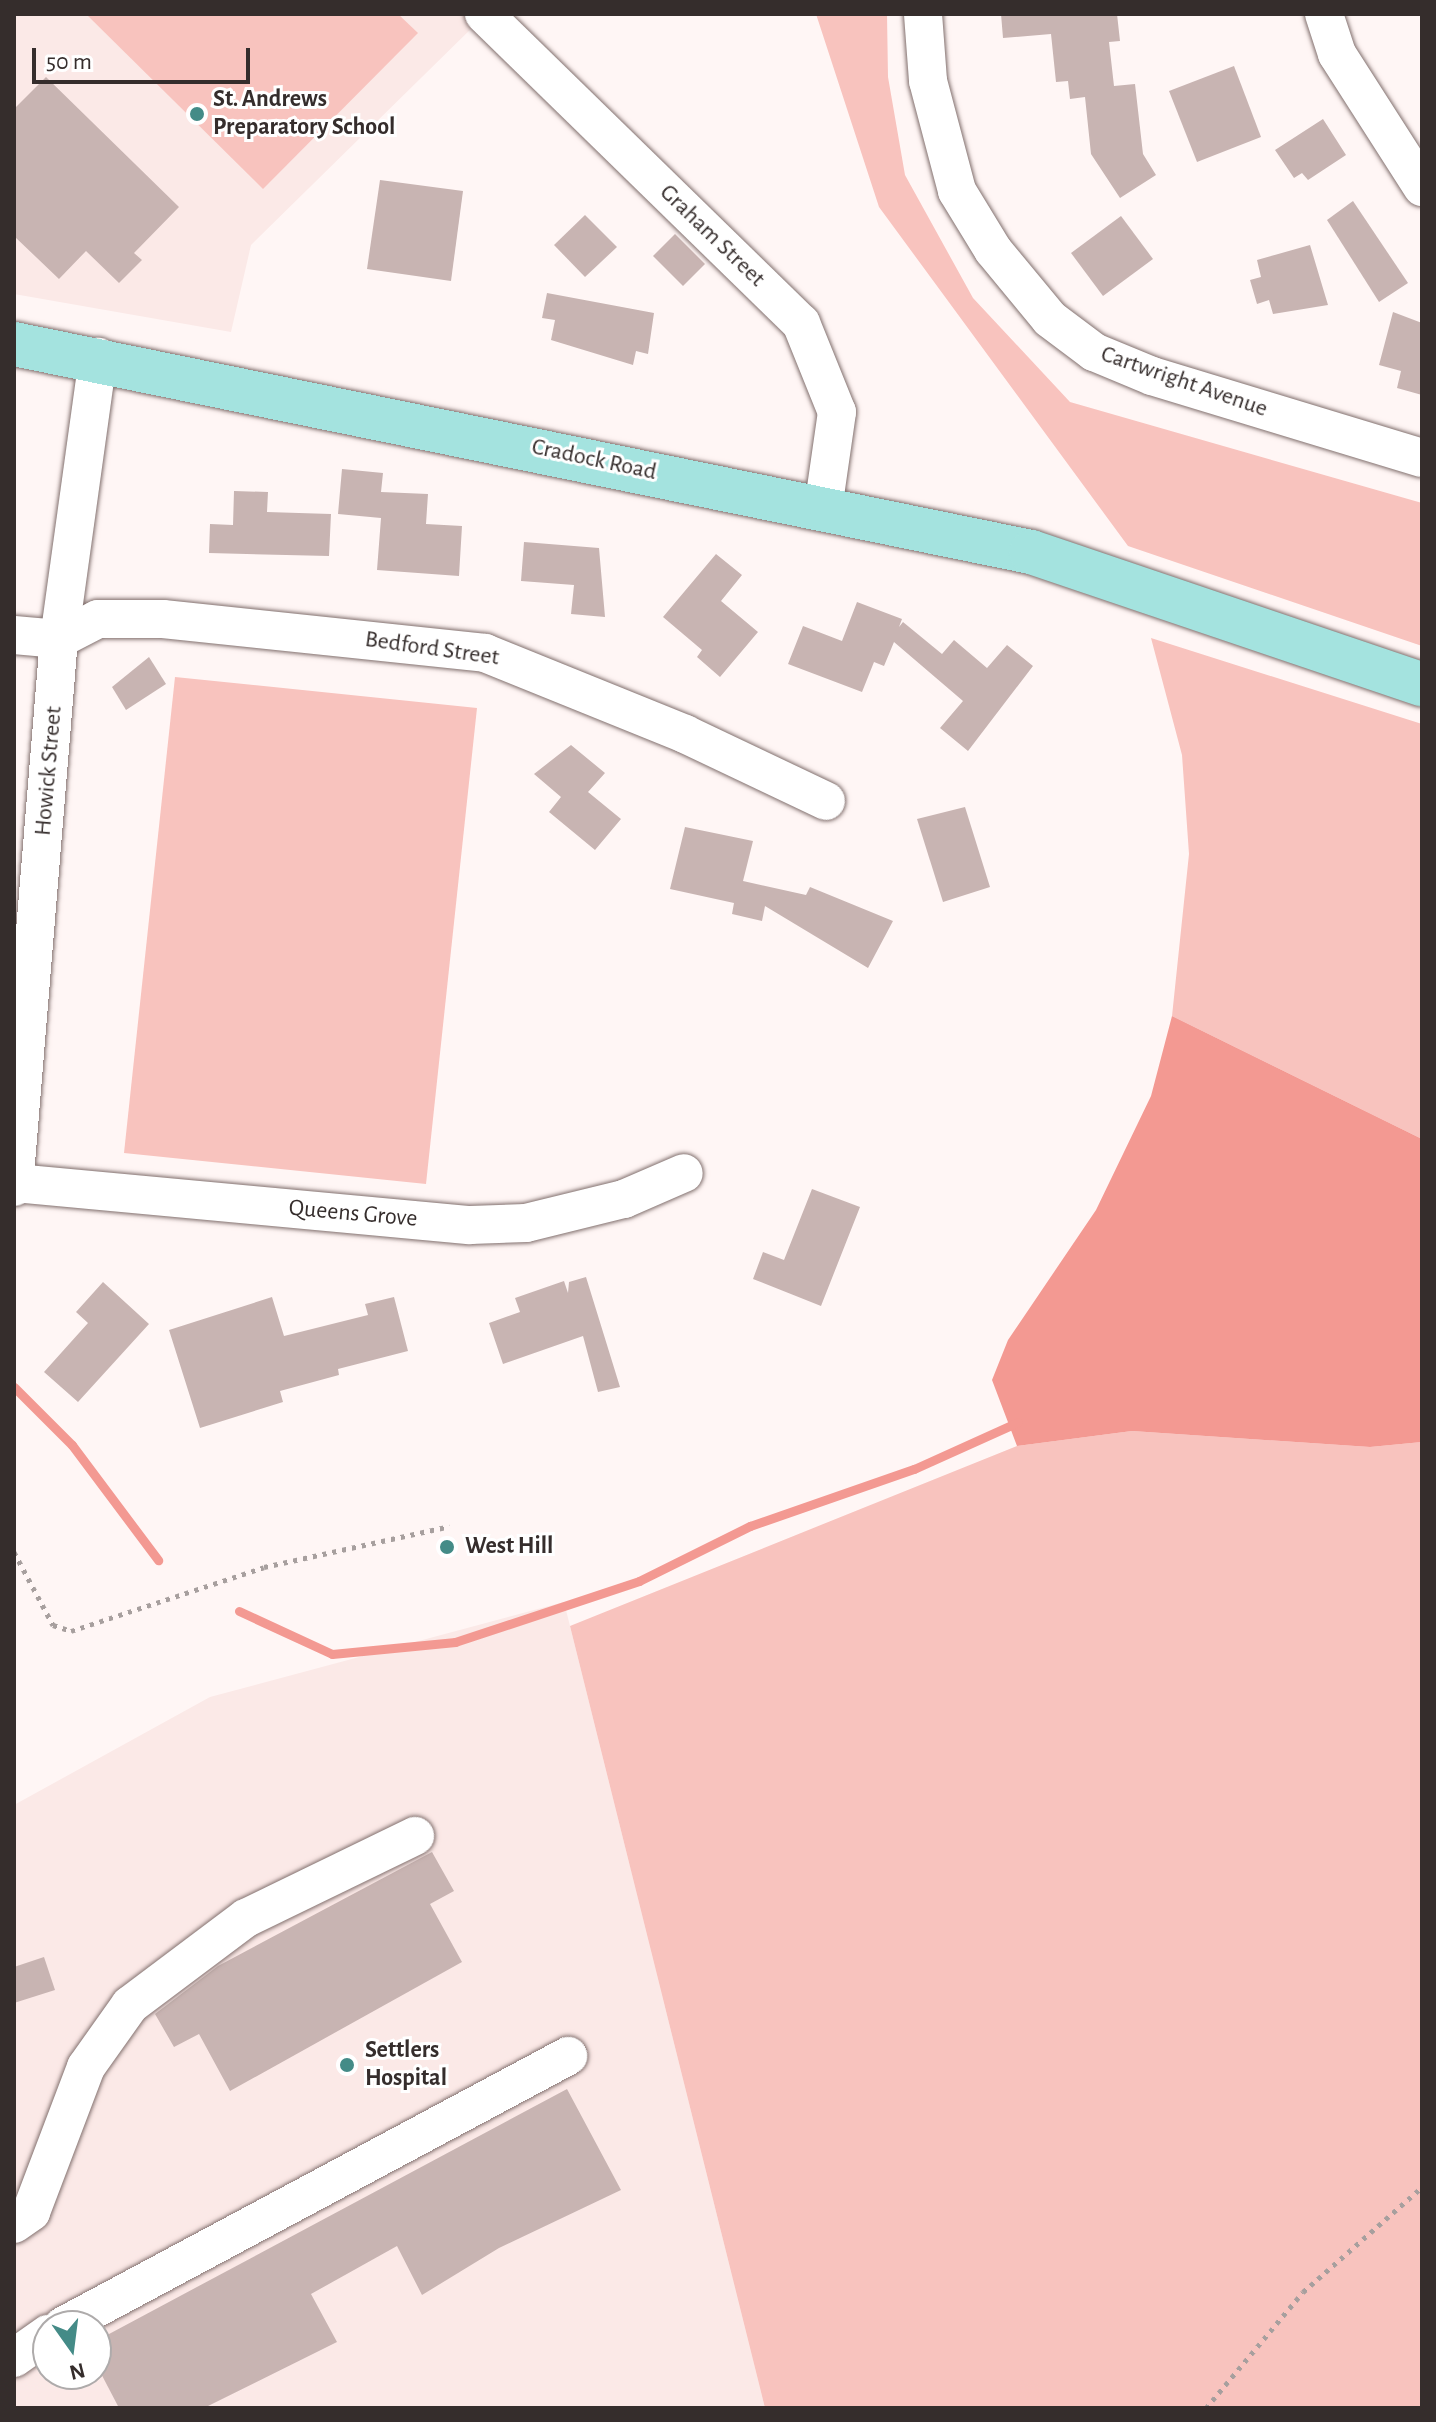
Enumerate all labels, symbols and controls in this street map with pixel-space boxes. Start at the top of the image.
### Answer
scale bar [36,32,254,82]
text: 50 m [46,50,92,74]
place label: St. Andrews Preparatory School [213,86,395,142]
marker: St. Andrews Preparatory School [188,105,206,123]
street label: Graham Street [653,179,771,293]
street label: Cartwright Avenue [1097,340,1271,424]
street label: Cradock Road [529,433,659,487]
street label: Bedford Street [363,625,501,673]
street label: Howick Street [29,705,69,837]
street label: Queens Grove [288,1194,418,1234]
place label: West Hill [465,1533,553,1561]
marker: West Hill [436,1536,458,1558]
place label: Settlers Hospital [365,2037,447,2093]
marker: Settlers Hospital [336,2054,358,2076]
north arrow [32,2310,112,2390]
text: N [67,2359,87,2384]

